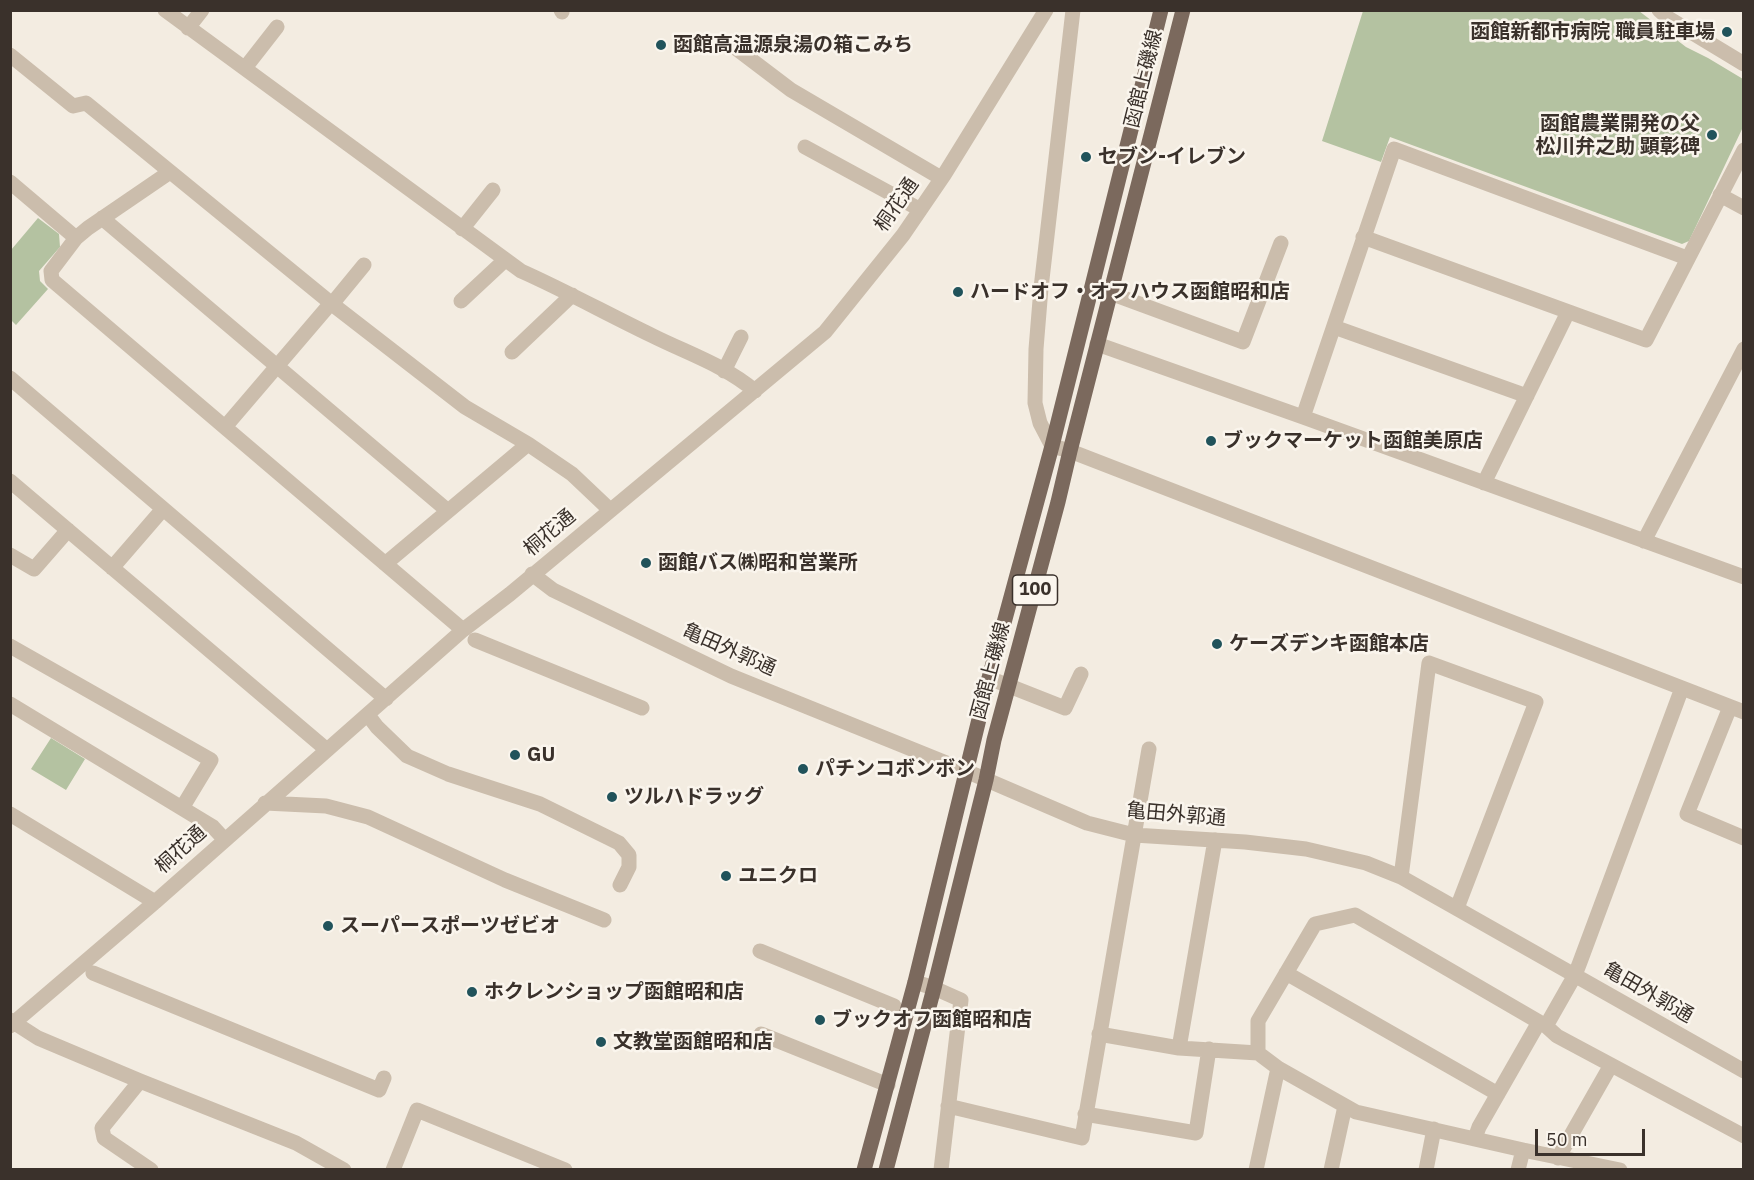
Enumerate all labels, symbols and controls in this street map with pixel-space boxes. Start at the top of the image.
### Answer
place label: 函館新都市病院 職員駐車場 [1470,20,1715,44]
marker: 函館新都市病院 職員駐車場 [1720,25,1734,39]
street label: 函館上磯線 [1120,28,1168,130]
place label: 函館高温源泉湯の箱こみち [673,33,913,57]
marker: 函館高温源泉湯の箱こみち [654,38,668,52]
place label: 函館農業開発の父 松川弁之助 顕彰碑 [1535,112,1700,159]
marker: 函館農業開発の父 松川弁之助 顕彰碑 [1705,128,1719,142]
place label: セブン-イレブン [1098,145,1246,169]
marker: セブン-イレブン [1079,150,1093,164]
street label: 桐花通 [870,174,924,236]
place label: ハードオフ・オフハウス函館昭和店 [970,280,1290,304]
marker: ハードオフ・オフハウス函館昭和店 [951,285,965,299]
place label: ブックマーケット函館美原店 [1223,429,1483,453]
marker: ブックマーケット函館美原店 [1204,434,1218,448]
street label: 桐花通 [519,505,581,561]
place label: 函館バス㈱昭和営業所 [658,551,858,575]
marker: 函館バス㈱昭和営業所 [639,556,653,570]
road number: 100 [1012,575,1058,605]
street label: 亀田外郭通 [678,619,780,681]
street label: 函館上磯線 [966,620,1016,722]
place label: ケーズデンキ函館本店 [1229,632,1429,656]
marker: ケーズデンキ函館本店 [1210,637,1224,651]
place label: GU [527,743,555,767]
marker: GU [508,748,522,762]
place label: パチンコボンボン [815,757,975,781]
marker: パチンコボンボン [796,762,810,776]
place label: ツルハドラッグ [624,785,764,809]
marker: ツルハドラッグ [605,790,619,804]
street label: 亀田外郭通 [1125,799,1227,831]
street label: 桐花通 [151,821,211,879]
place label: ユニクロ [738,864,818,888]
marker: ユニクロ [719,869,733,883]
place label: スーパースポーツゼビオ [340,914,560,938]
marker: スーパースポーツゼビオ [321,919,335,933]
street label: 亀田外郭通 [1599,958,1697,1028]
place label: ホクレンショップ函館昭和店 [484,980,744,1004]
marker: ホクレンショップ函館昭和店 [465,985,479,999]
place label: ブックオフ函館昭和店 [832,1008,1032,1032]
marker: ブックオフ函館昭和店 [813,1013,827,1027]
place label: 文教堂函館昭和店 [613,1030,773,1054]
marker: 文教堂函館昭和店 [594,1035,608,1049]
scale bar [1538,1117,1648,1155]
text: 50 m [1546,1128,1588,1151]

